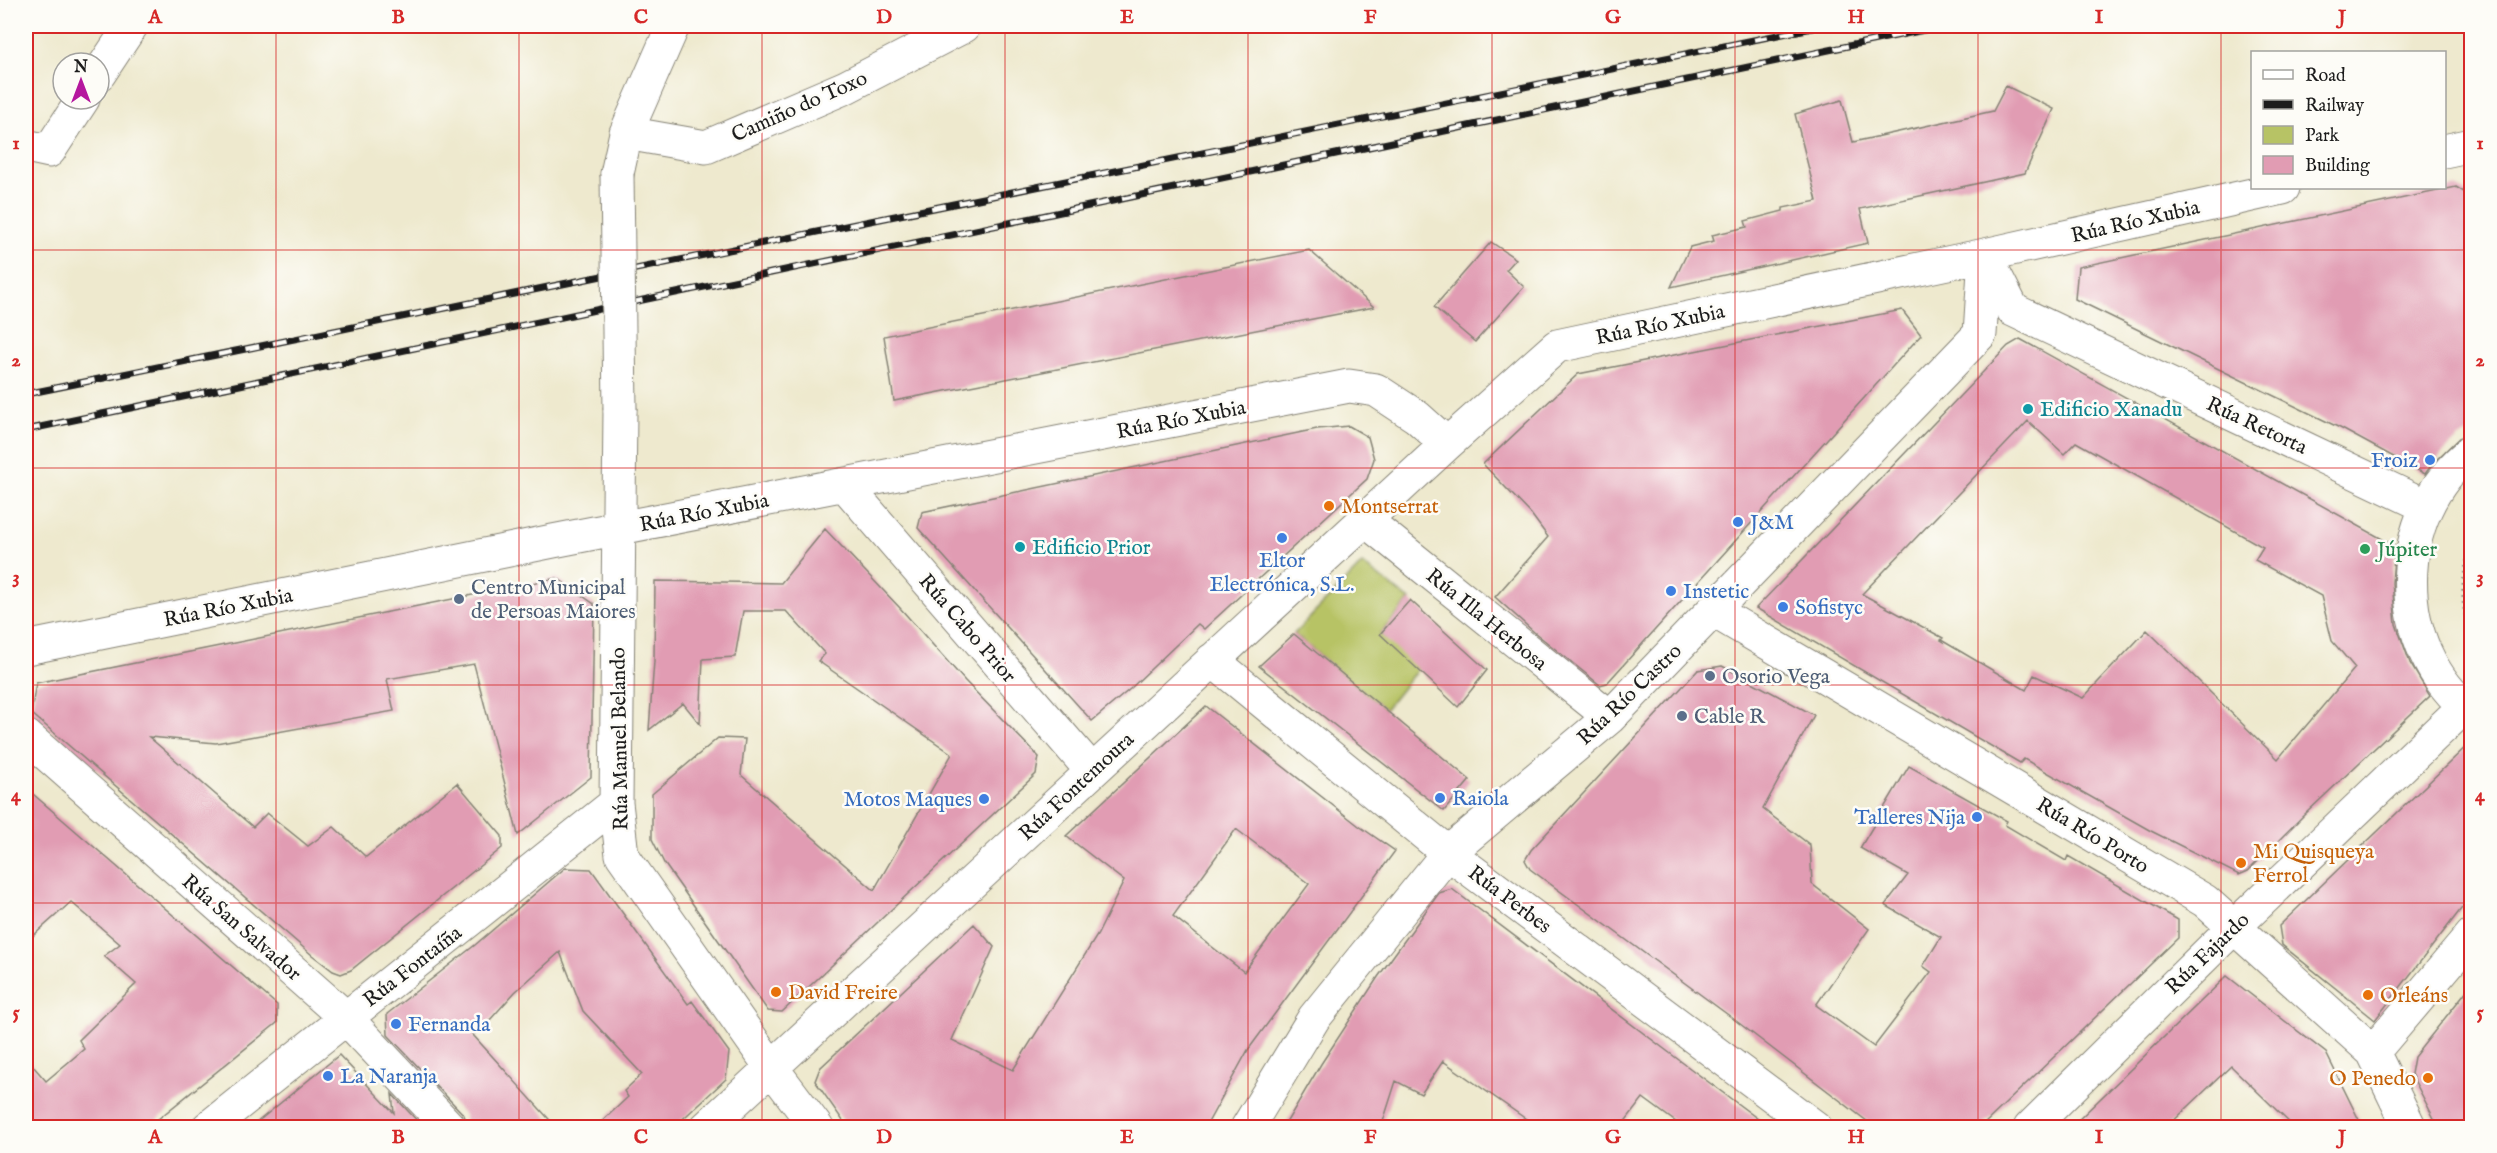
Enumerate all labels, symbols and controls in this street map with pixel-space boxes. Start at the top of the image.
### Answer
text: A [147,5,163,30]
text: B [391,5,405,30]
text: C [634,5,648,30]
text: D [876,5,892,30]
text: E [1120,5,1134,30]
text: F [1364,5,1377,30]
text: G [1605,5,1622,30]
text: H [1847,5,1865,30]
text: I [2095,5,2104,30]
text: J [2335,5,2347,30]
north arrow [51,51,111,111]
legend [2251,51,2446,189]
text: N [73,58,88,78]
street label: Camiño do Toxo [727,65,872,149]
text: Road [2305,65,2346,88]
text: Railway [2305,95,2364,118]
text: Park [2305,125,2340,148]
text: 1 [12,131,20,156]
text: 1 [2476,131,2484,156]
text: Building [2305,155,2370,178]
street label: Rúa Río Xubia [2068,194,2203,250]
street label: Rúa Río Xubia [1593,298,1728,352]
text: 2 [11,348,21,373]
text: 2 [2475,348,2485,373]
street label: Rúa Retorta [2202,391,2312,462]
street label: Rúa Río Xubia [1114,395,1249,446]
place label: Edificio Xanadu [2040,397,2183,424]
marker: Edificio Xanadu [2021,402,2035,416]
place label: Froiz [2371,448,2418,475]
marker: Froiz [2423,453,2437,467]
street label: Rúa Río Xubia [637,488,772,539]
place label: Montserrat [1341,494,1439,521]
marker: Montserrat [1322,499,1336,513]
place label: J&M [1748,510,1794,537]
marker: J&M [1731,515,1745,529]
marker: Eltor Electrónica, S.L. [1275,531,1289,545]
place label: Edificio Prior [1032,535,1151,562]
place label: Júpiter [2375,537,2438,564]
marker: Edificio Prior [1013,540,1027,554]
marker: Júpiter [2358,542,2372,556]
place label: Eltor Electrónica, S.L. [1209,548,1355,599]
street label: Rúa Illa Herbosa [1420,563,1553,678]
text: 3 [12,565,20,590]
text: 3 [2476,565,2484,590]
street label: Rúa Cabo Prior [912,569,1022,689]
place label: Centro Municipal de Persoas Maiores [471,575,636,626]
place label: Instetic [1683,579,1749,606]
street label: Rúa Río Xubia [161,583,296,634]
marker: Instetic [1664,584,1678,598]
marker: Centro Municipal de Persoas Maiores [452,592,466,606]
place label: Sofistyc [1795,595,1863,622]
marker: Sofistyc [1776,600,1790,614]
street label: Rúa Río Castro [1572,638,1688,752]
street label: Rúa Manuel Belando [605,647,636,831]
place label: Osorio Vega [1722,664,1831,691]
marker: Osorio Vega [1703,669,1717,683]
place label: Cable R [1694,704,1766,731]
marker: Cable R [1675,709,1689,723]
street label: Rúa Fontemoura [1014,726,1141,847]
text: 4 [11,783,22,808]
text: 4 [2475,783,2486,808]
place label: Raiola [1452,786,1509,813]
place label: Motos Maques [844,787,972,814]
marker: Raiola [1433,791,1447,805]
marker: Motos Maques [977,792,991,806]
street label: Rúa Río Porto [2031,792,2154,881]
place label: Talleres Nija [1854,805,1966,832]
marker: Talleres Nija [1970,810,1984,824]
place label: Mi Quisqueya Ferrol [2253,839,2375,890]
marker: Mi Quisqueya Ferrol [2234,856,2248,870]
street label: Rúa Perbes [1462,860,1556,940]
street label: Rúa San Salvador [176,869,307,988]
street label: Rúa Fajardo [2160,907,2256,1001]
street label: Rúa Fontaíña [358,920,468,1014]
place label: David Freire [788,980,898,1007]
place label: Orleáns [2380,983,2448,1010]
marker: David Freire [769,985,783,999]
marker: Orleáns [2361,988,2375,1002]
text: 5 [12,1000,20,1025]
text: 5 [2476,1000,2484,1025]
place label: Fernanda [408,1012,491,1039]
marker: Fernanda [389,1017,403,1031]
place label: La Naranja [340,1064,438,1091]
place label: O Penedo [2329,1066,2416,1093]
marker: La Naranja [321,1069,335,1083]
marker: O Penedo [2421,1071,2435,1085]
text: A [147,1125,163,1150]
text: B [391,1125,405,1150]
text: C [634,1125,648,1150]
text: D [876,1125,892,1150]
text: E [1120,1125,1134,1150]
text: F [1364,1125,1377,1150]
text: G [1605,1125,1622,1150]
text: H [1847,1125,1865,1150]
text: I [2095,1125,2104,1150]
text: J [2335,1125,2347,1150]

